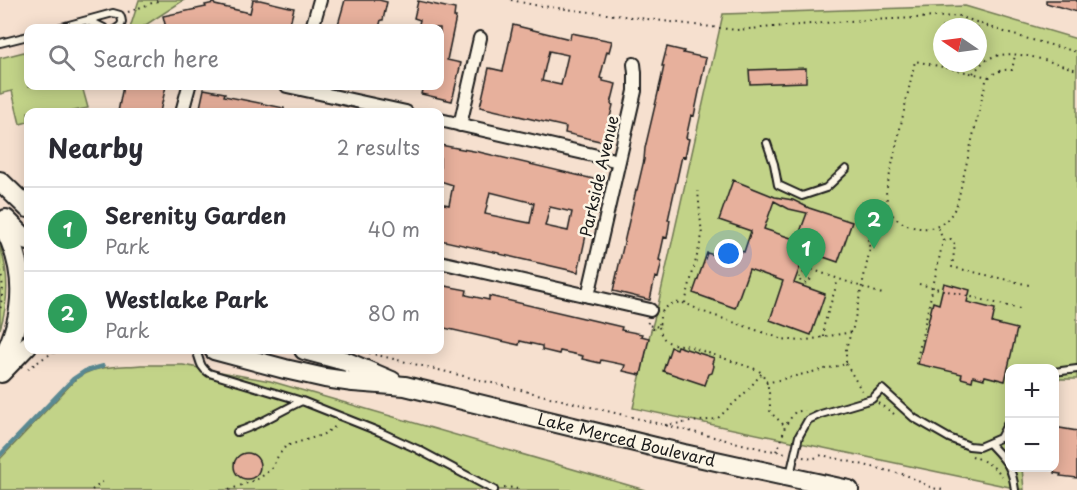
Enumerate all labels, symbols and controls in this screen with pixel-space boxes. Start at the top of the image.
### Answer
north arrow [933,18,987,72]
search box [24,24,444,90]
icon: search [45,41,78,74]
text: Search here [93,41,219,74]
street label: Parkside Avenue [572,112,624,239]
text: Nearby [48,128,143,167]
text: 2 results [337,132,420,162]
text: Serenity Garden [105,198,286,231]
pin: 2 [854,200,894,249]
text: 1 [63,214,72,244]
text: 40 m [368,214,420,244]
pin: 1 [786,228,826,278]
text: Park [105,231,150,261]
your location [714,239,743,268]
text: Westlake Park [105,282,268,315]
text: 2 [60,298,75,328]
text: 80 m [368,298,420,328]
text: Park [105,315,150,345]
map controls [1005,364,1059,472]
button: + [1005,364,1059,418]
street label: Lake Merced Boulevard [536,406,718,472]
button: − [1005,418,1059,472]

